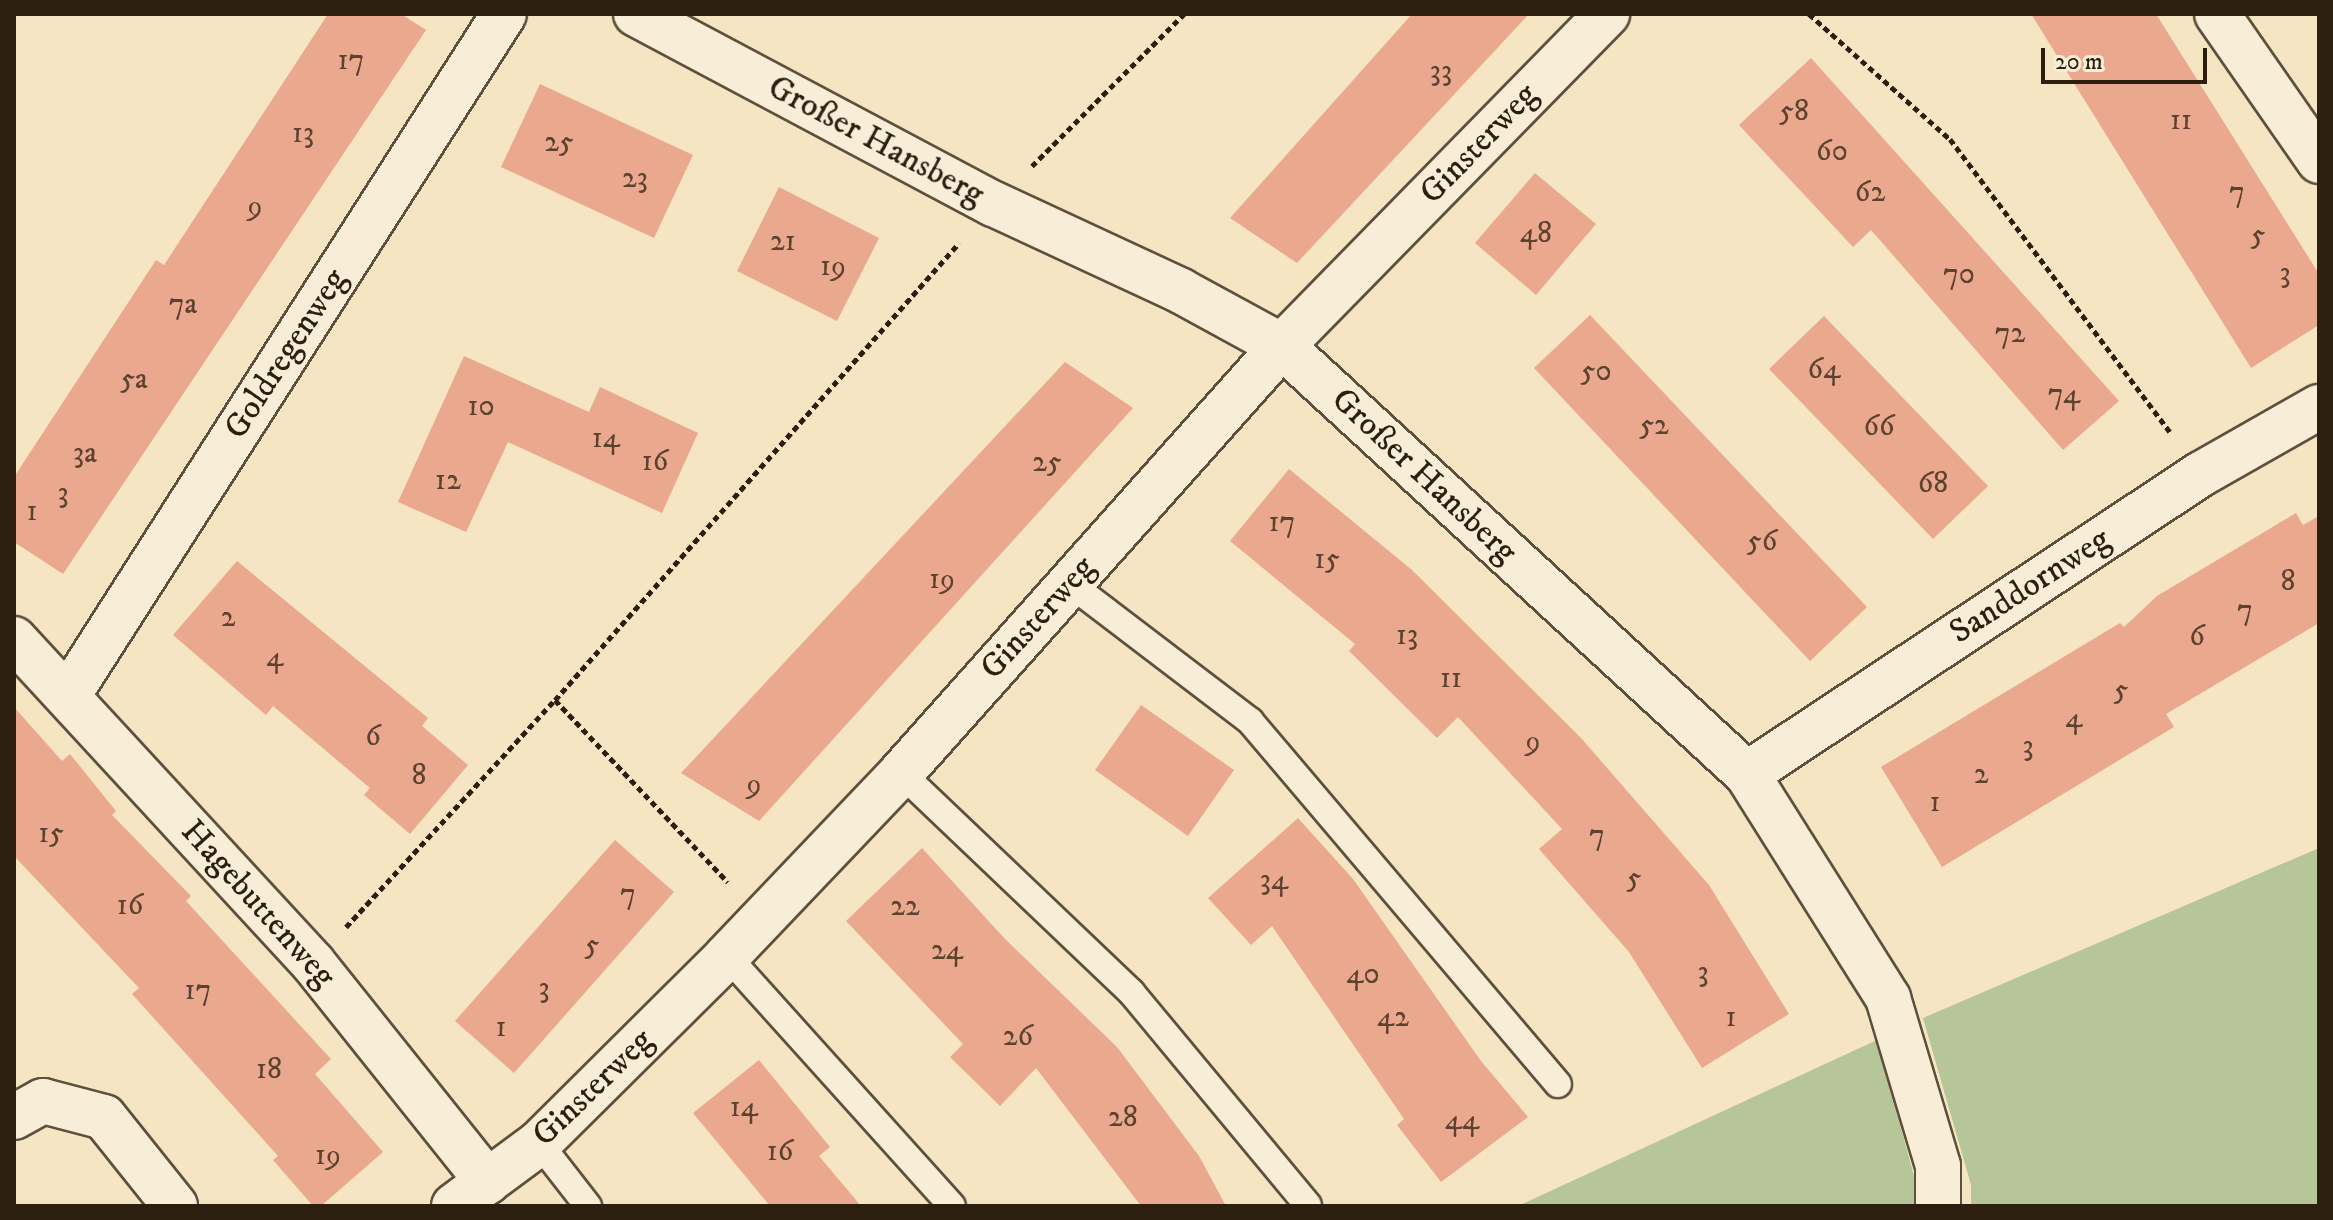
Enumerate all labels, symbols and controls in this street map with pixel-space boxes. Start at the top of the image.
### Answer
scale bar [2045,32,2211,82]
house number: 17 [338,43,364,79]
text: 20 m [2055,47,2103,77]
house number: 33 [1430,54,1452,90]
street label: Großer Hansberg [761,67,991,215]
street label: Ginsterweg [1412,75,1546,213]
house number: 58 [1779,94,1809,130]
house number: 11 [2170,103,2192,139]
house number: 13 [292,116,314,152]
house number: 25 [544,125,574,161]
house number: 60 [1816,134,1848,170]
house number: 23 [622,161,648,197]
house number: 62 [1855,175,1885,211]
house number: 7 [2229,175,2245,211]
house number: 9 [248,189,262,225]
house number: 48 [1520,216,1552,252]
house number: 5 [2251,218,2265,254]
house number: 21 [770,224,796,260]
house number: 19 [820,249,846,285]
house number: 3 [2279,256,2291,292]
house number: 70 [1943,257,1975,293]
street label: Goldregenweg [216,261,356,447]
house number: 7a [169,287,197,323]
house number: 72 [1995,316,2025,352]
house number: 64 [1808,352,1840,388]
house number: 50 [1580,354,1612,390]
house number: 5a [120,362,148,398]
house number: 74 [2048,377,2080,413]
street label: Großer Hansberg [1323,380,1525,572]
house number: 10 [467,389,495,425]
house number: 52 [1639,408,1669,444]
house number: 66 [1863,409,1895,445]
house number: 14 [592,421,620,457]
house number: 3a [73,436,97,472]
house number: 16 [642,444,668,480]
house number: 25 [1032,445,1062,481]
house number: 12 [435,463,461,499]
house number: 68 [1918,466,1948,502]
house number: 3 [57,476,69,512]
house number: 1 [26,494,38,530]
house number: 17 [1269,505,1295,541]
street label: Sanddornweg [1942,519,2118,653]
house number: 56 [1747,524,1777,560]
house number: 15 [1314,542,1340,578]
street label: Ginsterweg [972,548,1104,688]
house number: 19 [929,562,955,598]
house number: 8 [2280,564,2296,600]
house number: 7 [2237,593,2253,629]
house number: 2 [221,600,235,636]
house number: 13 [1396,618,1418,654]
house number: 6 [2189,619,2205,655]
house number: 4 [266,640,284,676]
house number: 11 [1440,661,1462,697]
house number: 5 [2114,673,2128,709]
house number: 4 [2065,701,2083,737]
house number: 6 [365,719,381,755]
house number: 9 [1526,724,1540,760]
house number: 3 [2022,729,2034,765]
house number: 2 [1974,757,1988,793]
house number: 8 [411,758,427,794]
house number: 9 [747,767,761,803]
house number: 1 [1929,785,1941,821]
street label: Hagebuttenweg [172,812,344,996]
house number: 15 [38,816,64,852]
house number: 7 [1589,818,1605,854]
house number: 5 [1627,861,1641,897]
house number: 34 [1260,863,1288,899]
house number: 7 [620,877,636,913]
house number: 16 [117,888,143,924]
house number: 22 [890,889,920,925]
house number: 5 [585,928,599,964]
house number: 24 [931,933,963,969]
house number: 3 [1697,955,1709,991]
house number: 40 [1346,957,1380,993]
house number: 3 [538,971,550,1007]
house number: 17 [185,973,211,1009]
house number: 42 [1377,1000,1409,1036]
house number: 1 [1725,1000,1737,1036]
house number: 1 [495,1010,507,1046]
house number: 26 [1003,1019,1033,1055]
street label: Ginsterweg [524,1021,662,1155]
house number: 18 [256,1052,282,1088]
house number: 14 [730,1090,758,1126]
house number: 28 [1108,1100,1138,1136]
house number: 44 [1445,1103,1479,1139]
house number: 16 [767,1134,793,1170]
house number: 19 [315,1138,341,1174]

